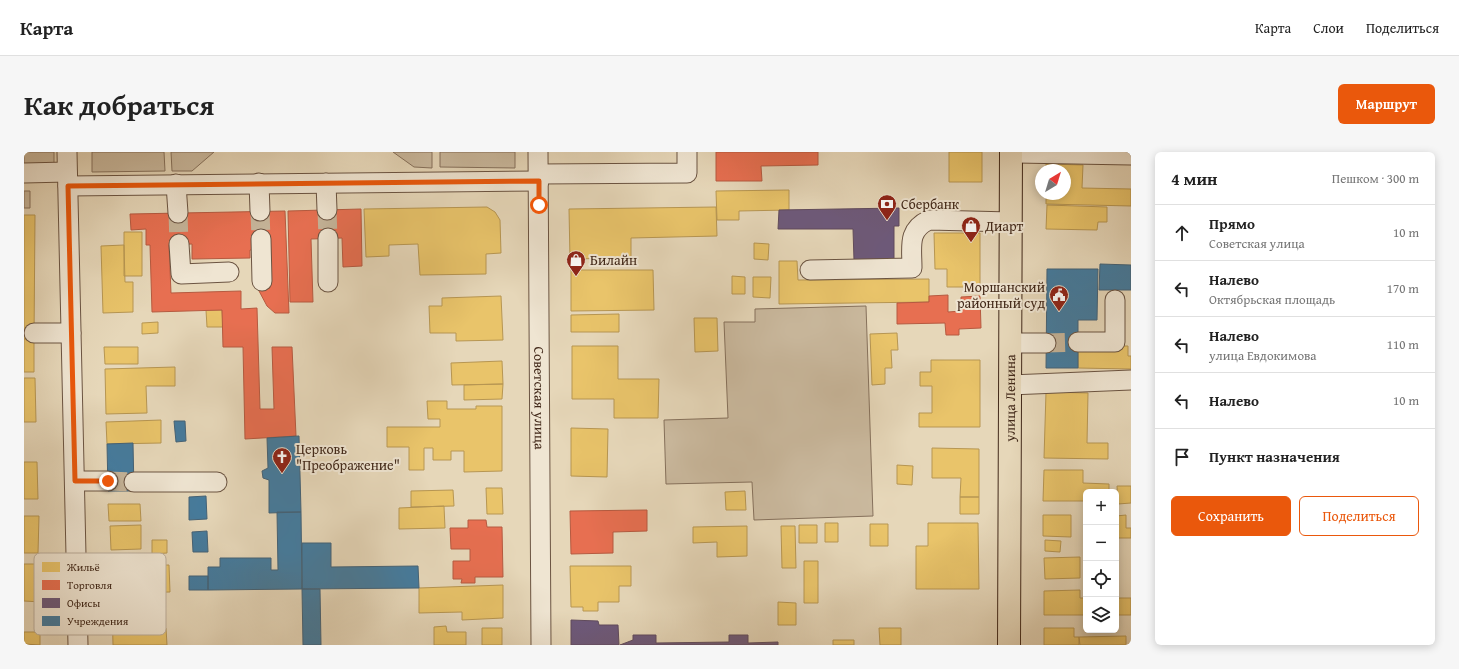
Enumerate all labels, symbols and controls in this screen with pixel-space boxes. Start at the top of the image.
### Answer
text: Карта [20,14,73,42]
text: Карта [1255,18,1291,38]
text: Слои [1313,18,1344,38]
text: Поделиться [1366,18,1439,38]
text: Как добраться [24,84,214,125]
button: Маршрут [1338,84,1435,124]
north arrow [1035,164,1071,200]
text: 4 мин [1171,166,1217,191]
text: Пешком · 300 m [1332,169,1419,188]
bank icon: Сбербанк [876,193,898,221]
place label: Сбербанк [901,194,960,214]
route start [530,196,548,214]
text: Прямо [1209,213,1255,234]
shop icon: Диарт [960,215,982,243]
place label: Диарт [984,216,1023,236]
icon: ahead [1171,222,1193,244]
text: 10 m [1393,223,1419,242]
text: Советская улица [1209,234,1305,253]
shop icon: Билайн [565,249,587,277]
place label: Билайн [590,250,637,270]
text: Налево [1209,269,1259,290]
place label: Моршанский районный суд [957,277,1045,313]
icon: left [1171,278,1193,300]
text: 170 m [1387,279,1419,298]
public building icon: Моршанский районный суд [1048,284,1070,312]
text: Октябрьская площадь [1209,290,1335,309]
text: Налево [1209,325,1259,346]
icon: left [1171,334,1193,356]
text: 110 m [1387,335,1419,354]
street label: Советская улица [529,346,550,450]
text: улица Евдокимова [1209,346,1317,365]
street label: улица Ленина [1000,354,1020,443]
icon: left [1171,390,1193,412]
text: Налево [1209,390,1259,411]
text: 10 m [1393,391,1419,410]
place label: Церковь "Преображение" [296,439,400,475]
church icon: Церковь "Преображение" [271,446,293,474]
icon: arrive [1171,446,1193,468]
text: Пункт назначения [1209,446,1340,467]
route end [99,472,117,490]
map controls [1083,489,1119,633]
button: + [1083,489,1119,525]
button: Сохранить [1171,496,1291,536]
button: Поделиться [1299,496,1419,536]
button: − [1083,525,1119,561]
legend [34,553,166,635]
text: Жильё [66,559,100,575]
button: locate [1083,561,1119,597]
text: Торговля [67,577,112,593]
text: Офисы [67,595,100,611]
button: layers [1083,597,1119,633]
text: Учреждения [67,613,129,629]

